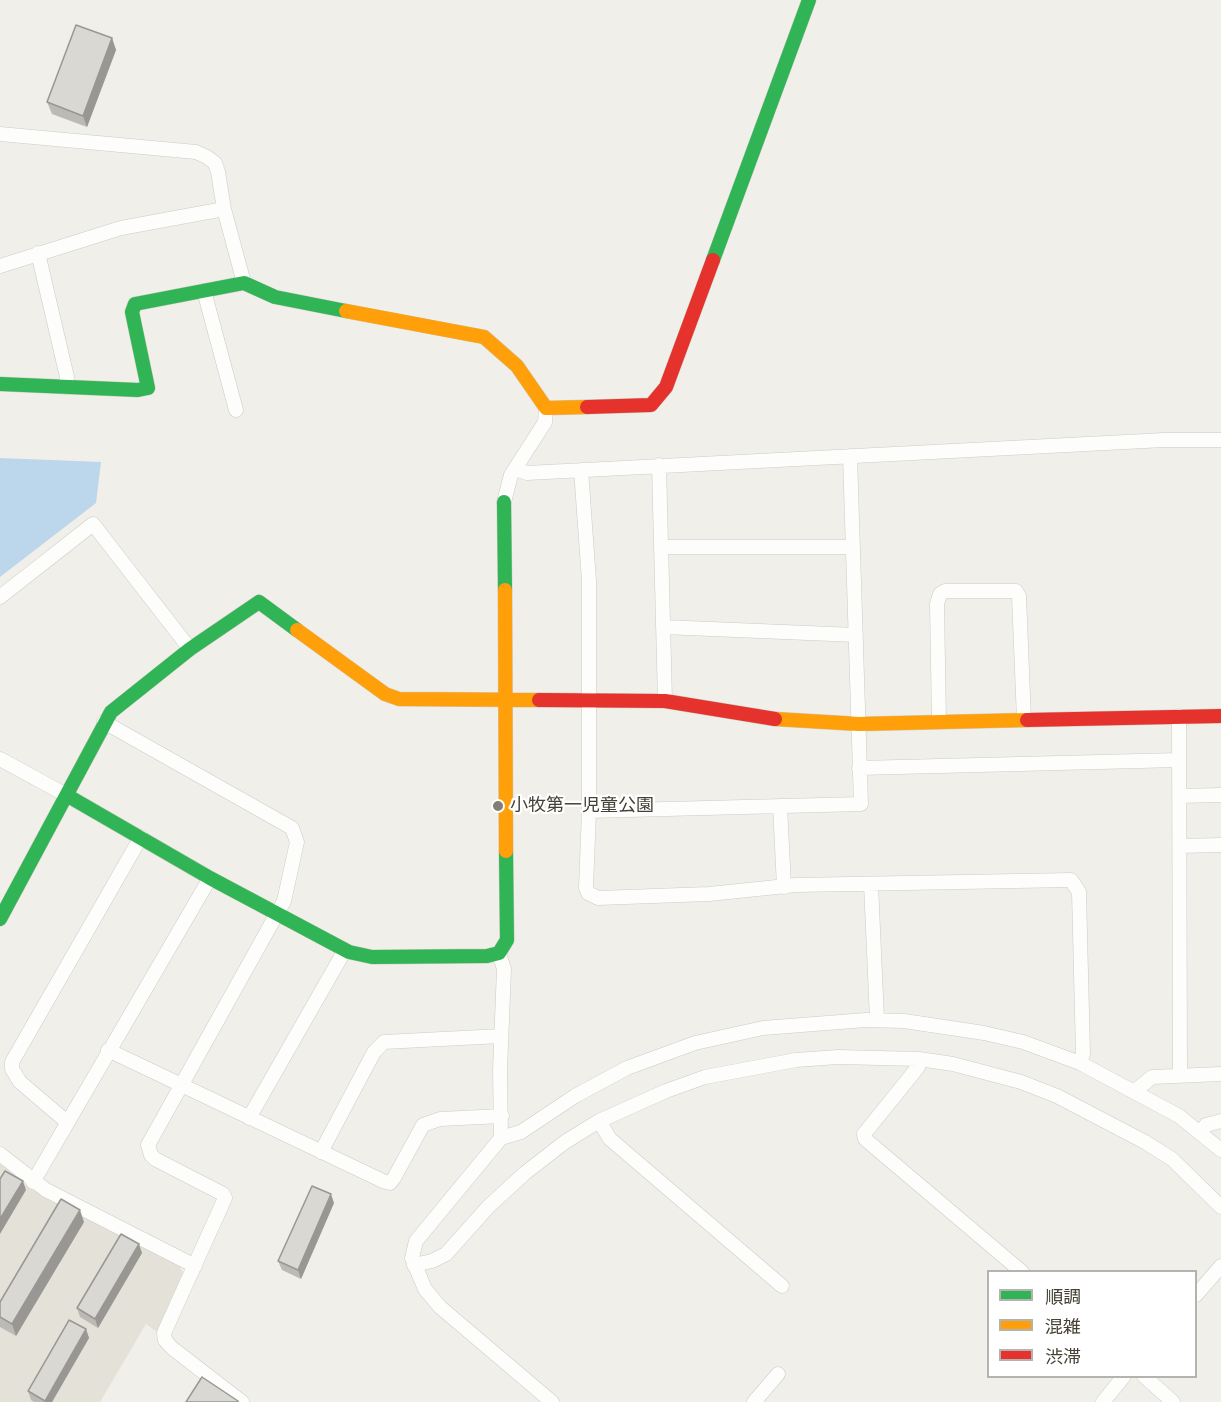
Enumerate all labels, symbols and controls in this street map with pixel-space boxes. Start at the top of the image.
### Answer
place label: 小牧第一児童公園 [510,795,654,817]
marker: 小牧第一児童公園 [491,799,505,813]
legend [987,1270,1197,1378]
text: 順調 [1045,1287,1081,1307]
text: 混雑 [1045,1317,1081,1337]
text: 渋滞 [1045,1347,1081,1367]

